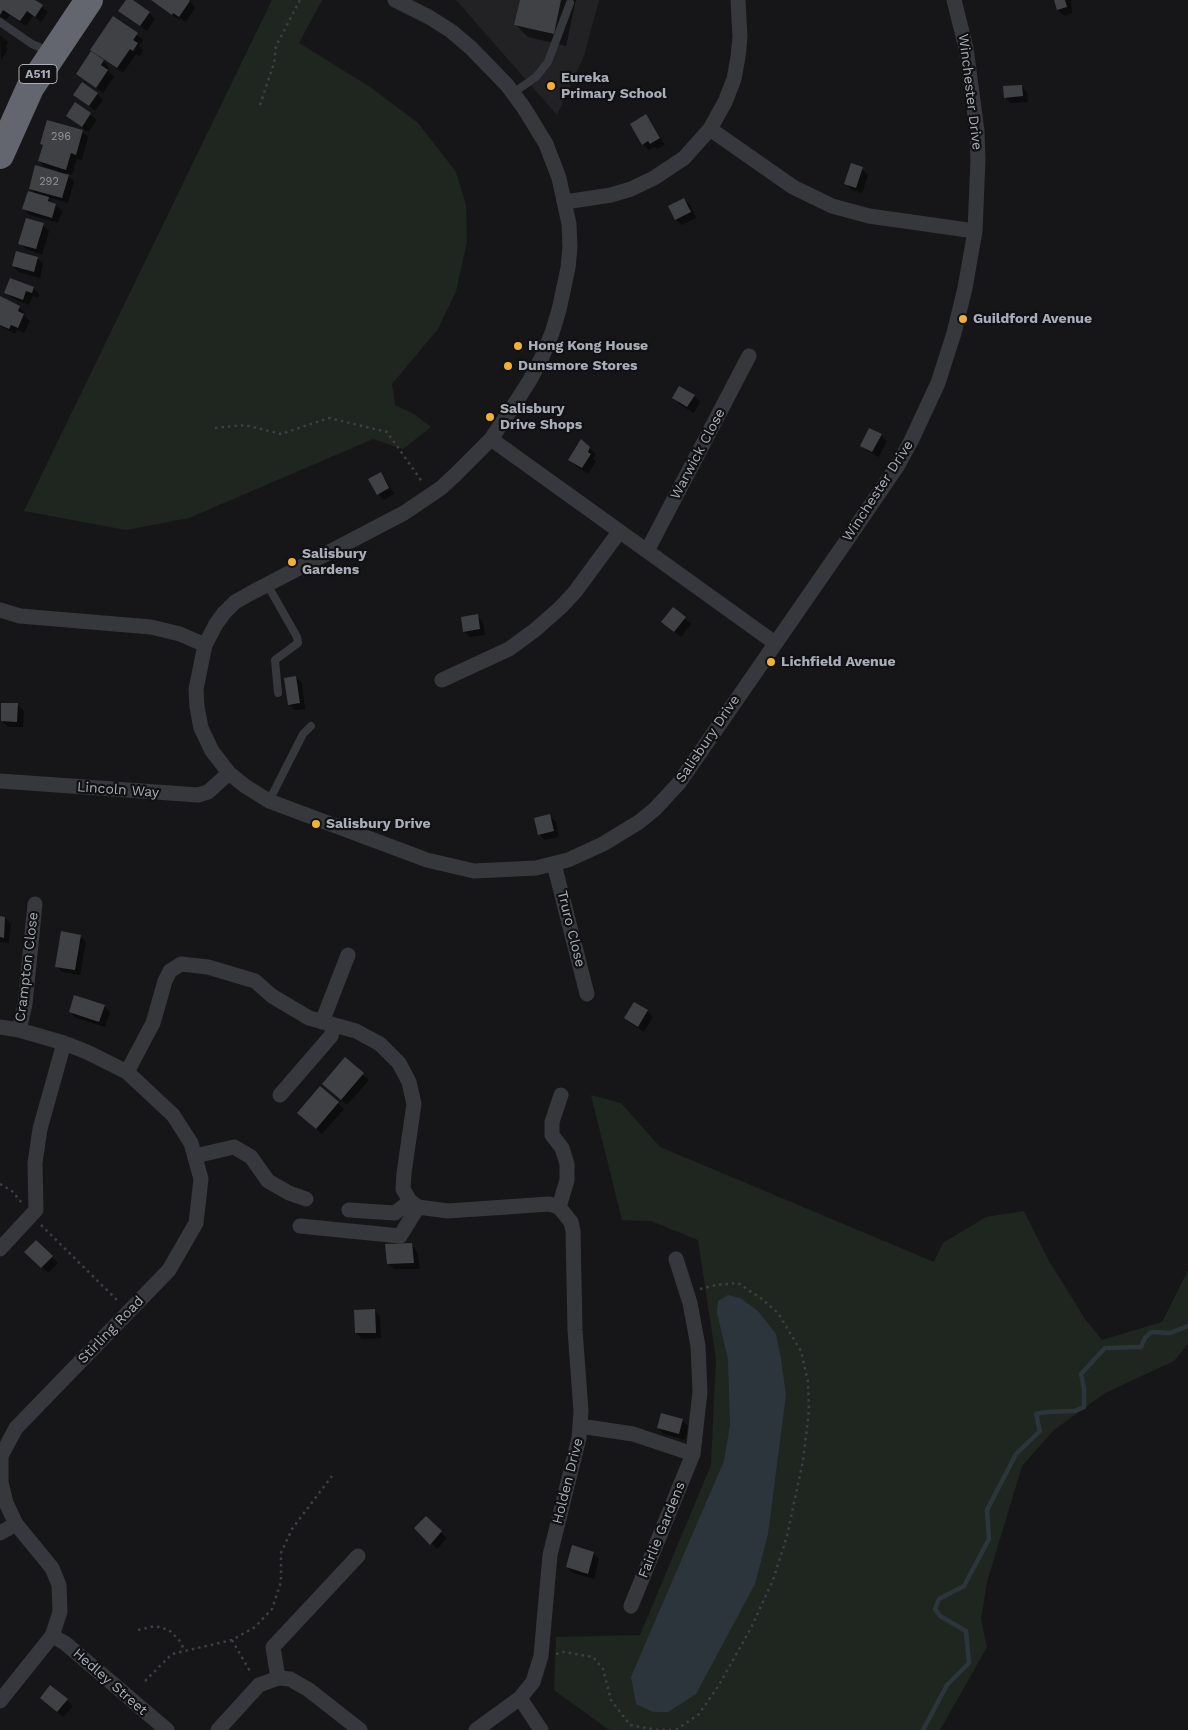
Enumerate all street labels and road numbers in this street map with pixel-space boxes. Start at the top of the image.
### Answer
street label: Winchester Drive [955,33,985,151]
road number: A511 [19,64,57,84]
street label: Warwick Close [667,406,729,502]
street label: Winchester Drive [839,437,917,545]
street label: Salisbury Drive [672,692,744,786]
street label: Lincoln Way [76,779,160,801]
street label: Truro Close [553,889,589,969]
street label: Crampton Close [12,911,42,1023]
street label: Stirling Road [75,1293,147,1367]
street label: Holden Drive [549,1436,587,1526]
street label: Fairlie Gardens [635,1479,689,1581]
street label: Hedley Street [69,1645,151,1719]

